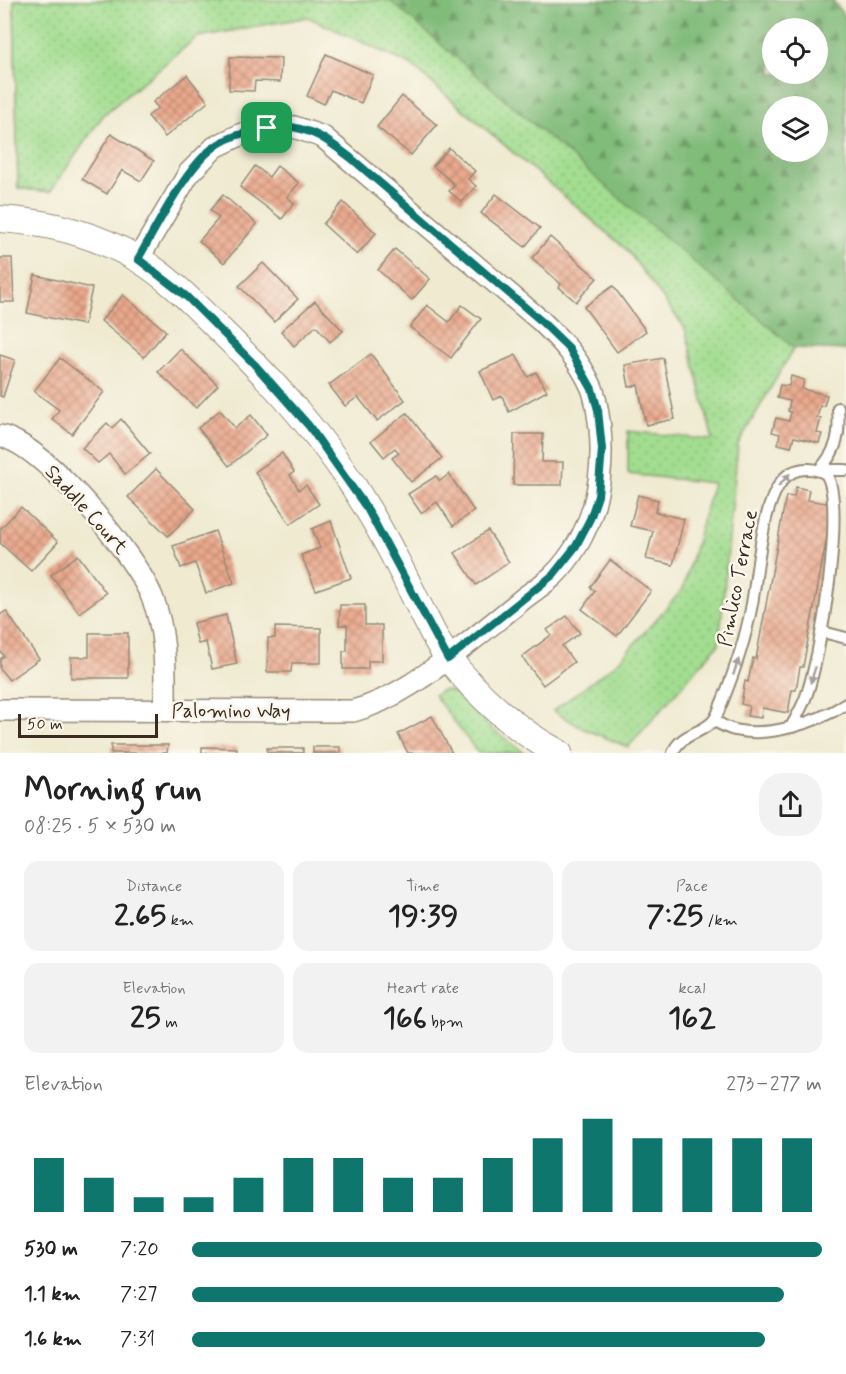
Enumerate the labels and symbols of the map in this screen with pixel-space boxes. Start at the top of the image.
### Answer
pin [241,102,292,153]
street label: Saddle Court [38,459,134,561]
one-way arrow [777,473,791,488]
street label: Pimlico Terrace [712,507,765,649]
one-way arrow [732,658,741,676]
one-way arrow [808,666,818,684]
street label: Palomino Way [172,698,290,725]
scale bar [18,711,158,738]

